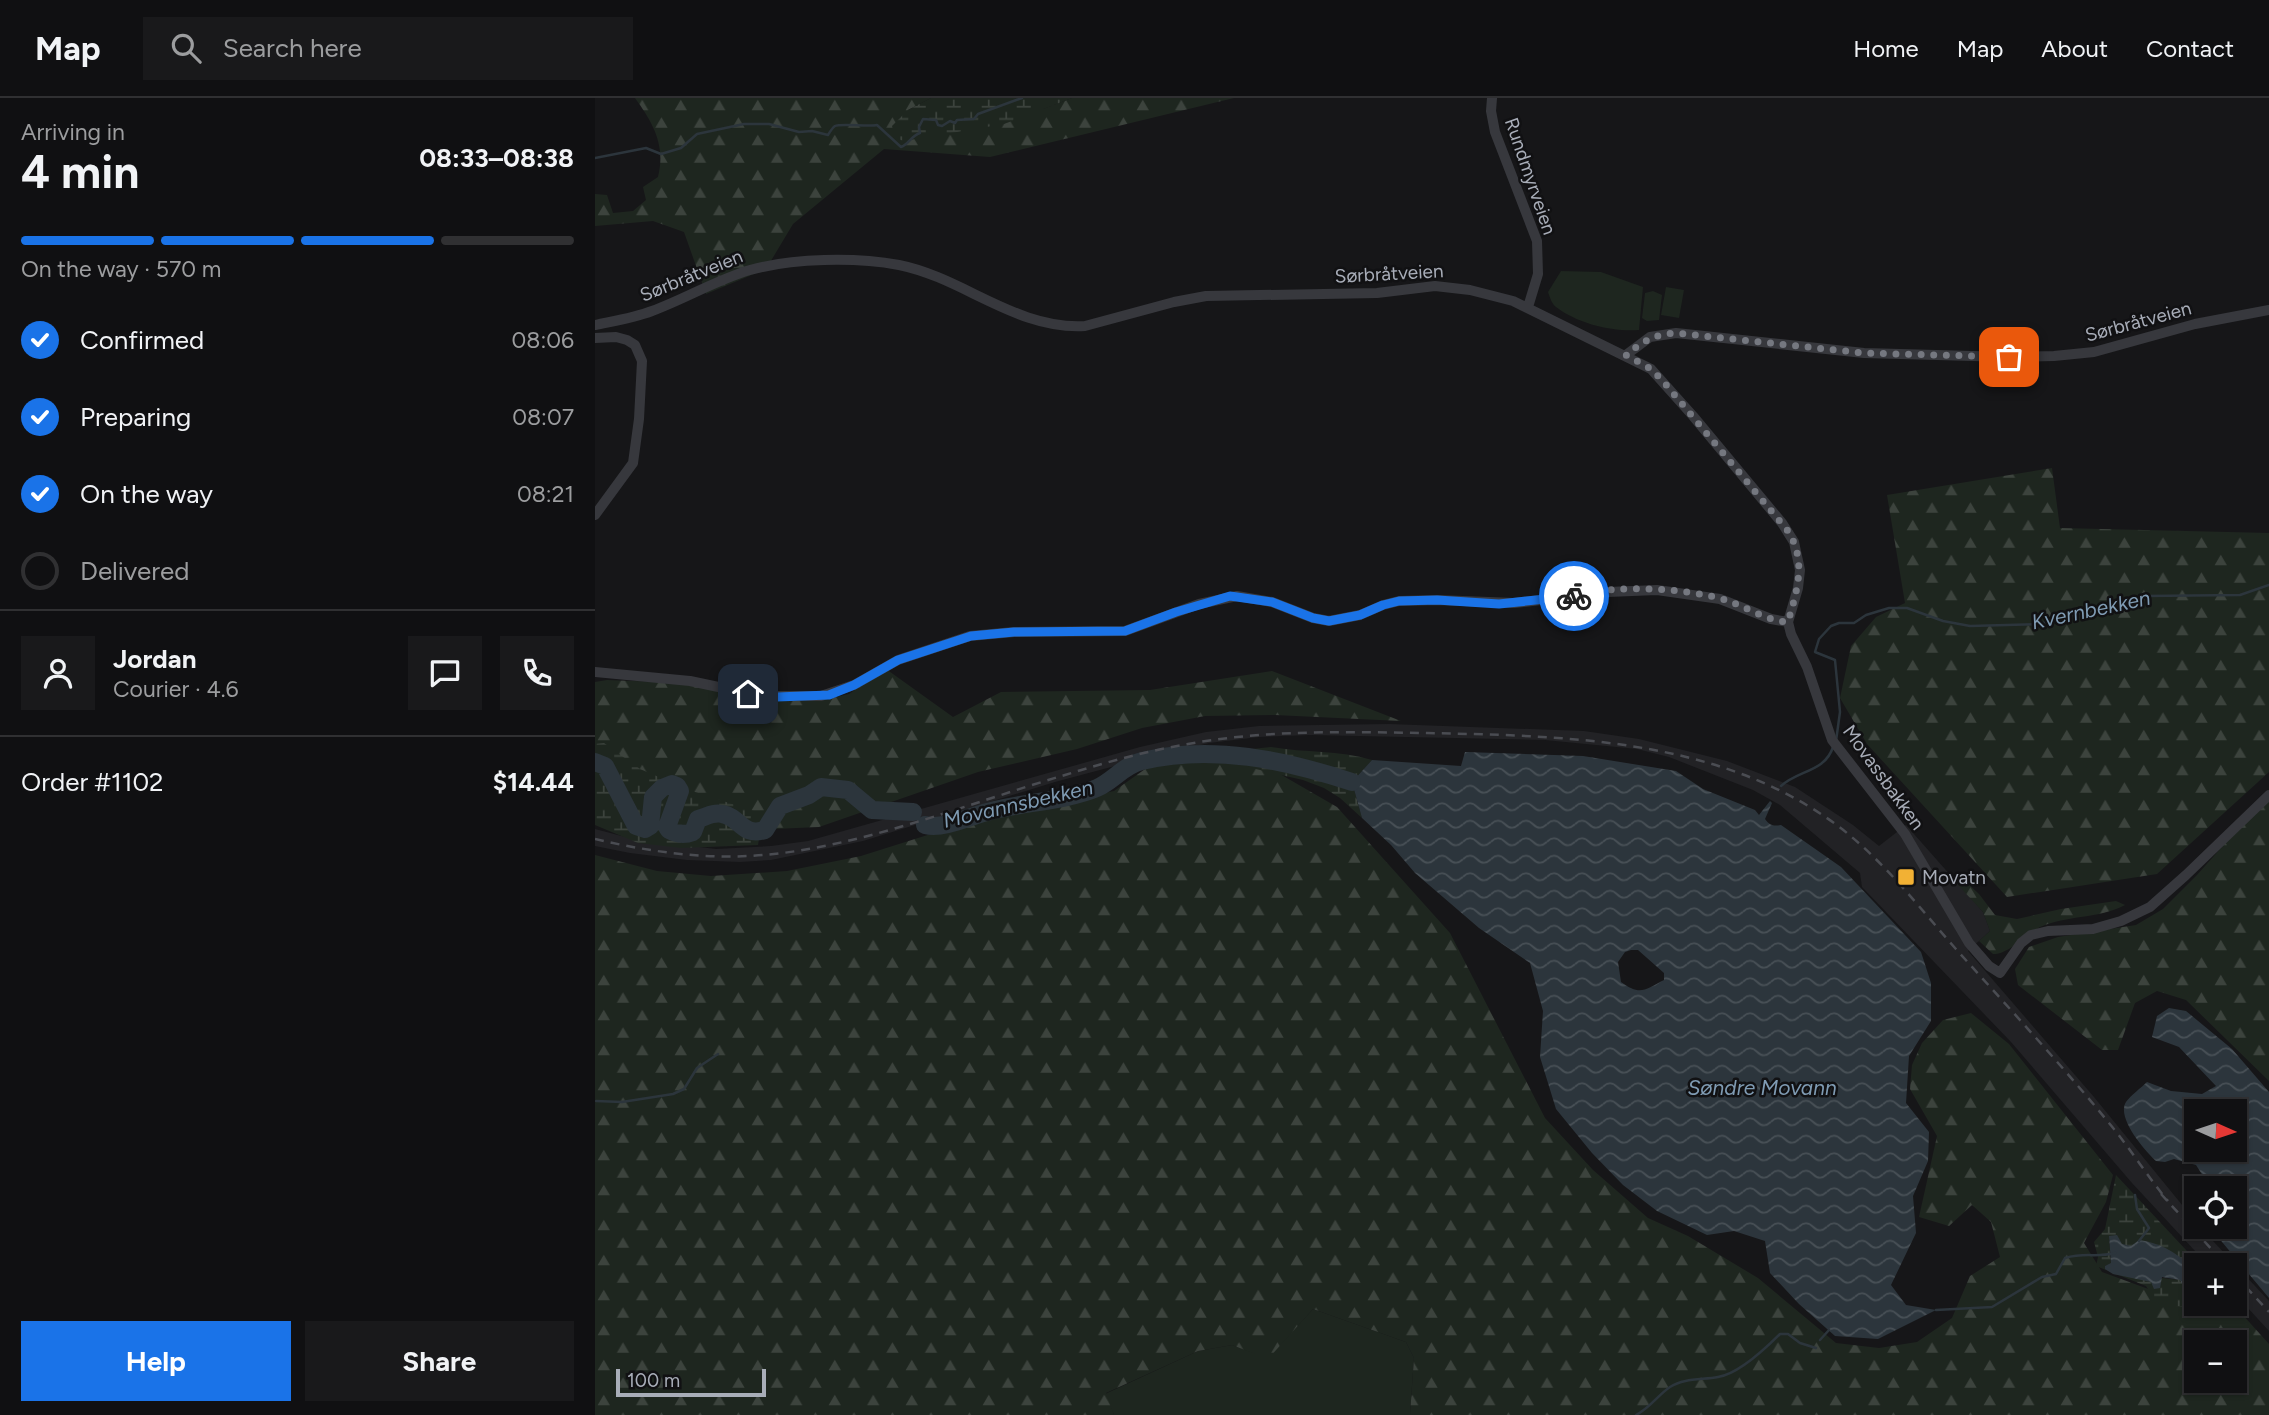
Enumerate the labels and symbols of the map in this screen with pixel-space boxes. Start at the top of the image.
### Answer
street label: Rundmyrveien [1500,115,1561,238]
street label: Sørbråtveien [636,244,746,307]
street label: Sørbråtveien [1334,259,1444,288]
street label: Sørbråtveien [2083,296,2194,347]
pin [1979,327,2039,387]
courier [1539,561,1609,631]
water label: Kvernbekken [2029,585,2153,634]
pin [718,664,778,724]
street label: Movassbakken [1838,720,1929,834]
water label: Movannsbekken [940,774,1096,833]
place label: Movatn [1922,866,1986,889]
marker: Movatn [1896,867,1916,887]
water label: Søndre Movann [1687,1075,1837,1100]
north arrow [2184,1099,2247,1162]
scale bar [616,1366,767,1398]

